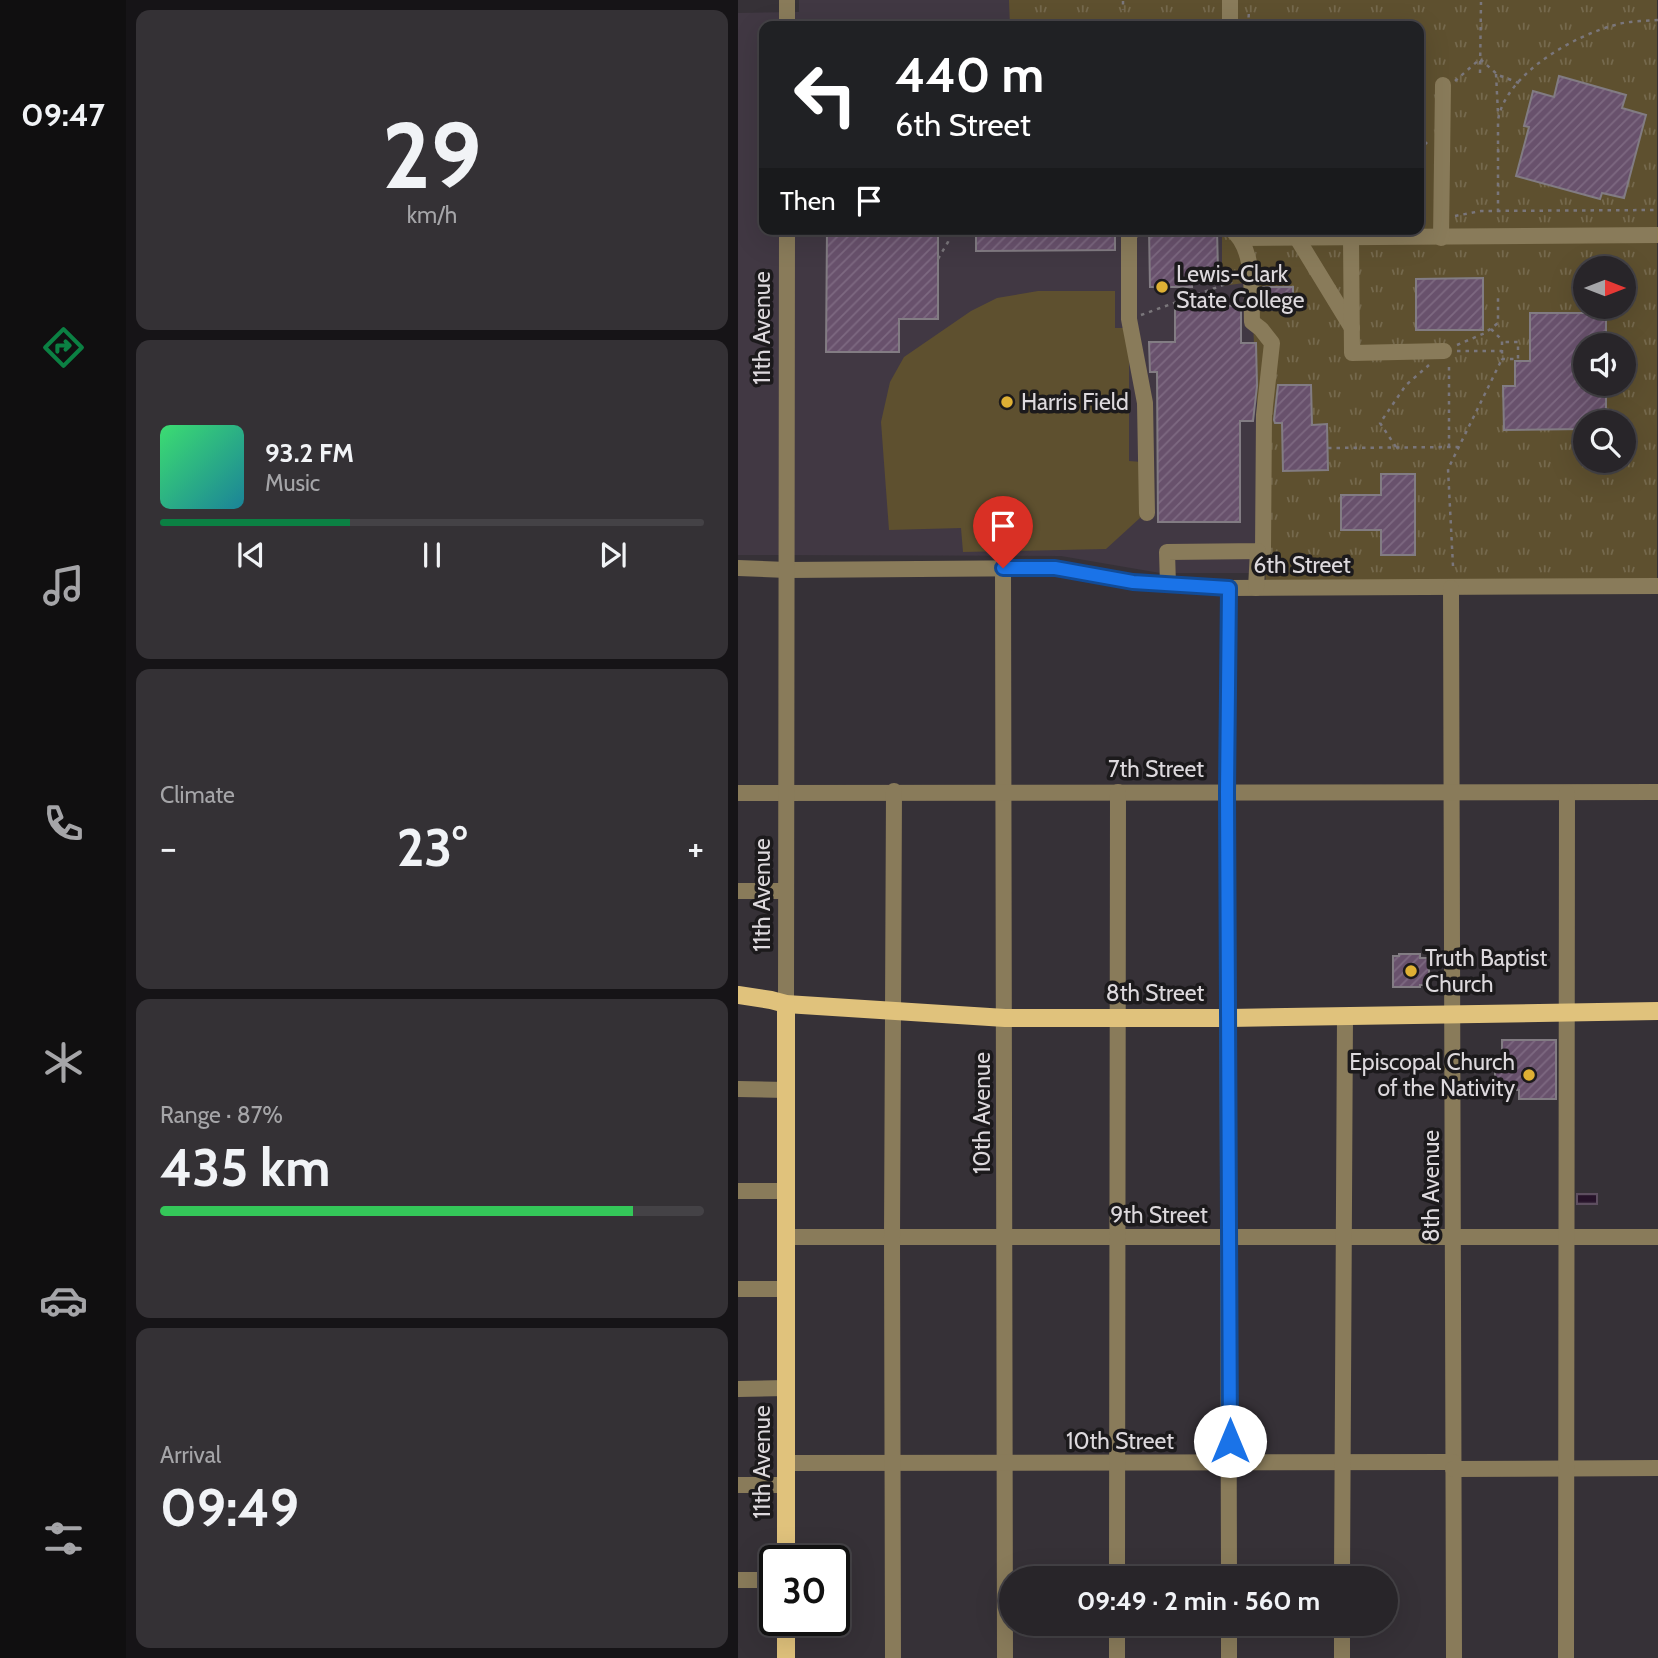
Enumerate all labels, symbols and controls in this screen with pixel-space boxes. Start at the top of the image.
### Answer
text: 440 m [895,45,1044,104]
icon: left [780,49,871,140]
text: 09:47 [21,95,105,134]
text: 29 [382,100,482,211]
text: 6th Street [895,105,1031,144]
icon: arrive [850,182,888,220]
text: Then [780,185,836,217]
text: km/h [407,201,457,229]
north arrow [1573,256,1636,318]
map controls [1573,256,1636,473]
place label: Lewis-Clark State College [1176,260,1305,314]
street label: 11th Avenue [748,271,776,385]
marker: Lewis-Clark State College [1154,279,1170,295]
icon: directions [39,323,88,372]
button: sound [1573,333,1636,396]
place label: Harris Field [1021,388,1129,416]
marker: Harris Field [999,394,1015,410]
button: search [1573,410,1636,473]
text: 93.2 FM [265,437,354,469]
text: Music [265,469,320,497]
pin [973,496,1033,568]
icon: arrive [984,507,1022,545]
icon: previous [232,536,270,574]
icon: pause [413,536,451,574]
icon: next [594,536,632,574]
street label: 6th Street [1253,551,1351,579]
icon: music [39,561,88,610]
street label: 7th Street [1108,755,1204,783]
text: Climate [160,781,235,809]
icon: phone [39,799,88,848]
text: 23° [397,816,467,879]
text: − [160,824,177,871]
text: + [687,824,704,871]
street label: 11th Avenue [748,838,776,952]
place label: Truth Baptist Church [1425,944,1548,998]
marker: Truth Baptist Church [1403,963,1419,979]
street label: 8th Street [1106,979,1204,1007]
icon: climate [39,1038,88,1087]
place label: Episcopal Church of the Nativity [1349,1048,1515,1102]
street label: 10th Avenue [968,1052,996,1174]
marker: Episcopal Church of the Nativity [1521,1067,1537,1083]
text: Range · 87% [160,1101,283,1129]
street label: 8th Avenue [1417,1130,1445,1242]
text: 435 km [160,1136,330,1199]
street label: 9th Street [1110,1201,1208,1229]
icon: car [39,1276,88,1325]
position arrow [1193,1404,1267,1478]
street label: 11th Avenue [748,1405,776,1519]
street label: 10th Street [1066,1427,1174,1455]
text: Arrival [160,1441,221,1469]
text: 09:49 [160,1476,299,1539]
icon: filters [39,1514,88,1563]
speed limit sign: 30 [759,1545,850,1636]
text: 09:49 · 2 min · 560 m [1077,1585,1320,1617]

